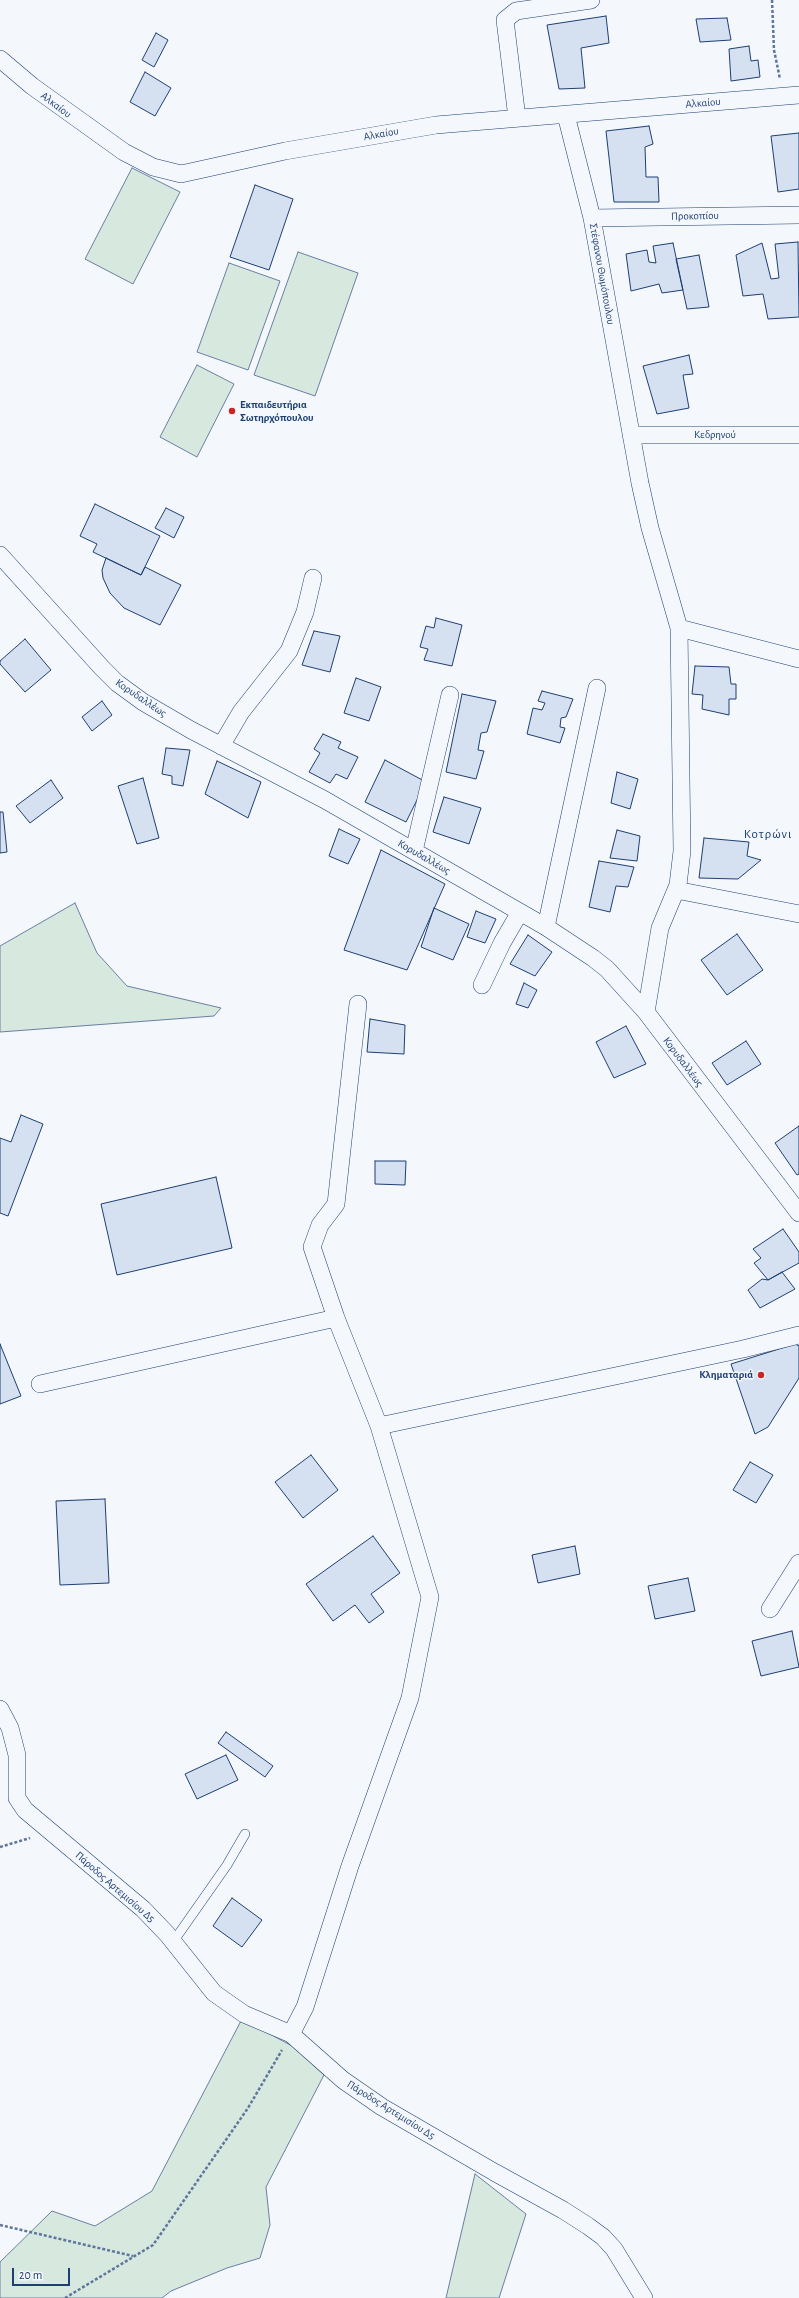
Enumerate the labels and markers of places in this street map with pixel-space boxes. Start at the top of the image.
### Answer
place label: Εκπαιδευτήρια Σωτηρχόπουλου [240,398,314,424]
marker: Εκπαιδευτήρια Σωτηρχόπουλου [227,406,237,416]
place label: Κληματαριά [699,1368,753,1382]
marker: Κληματαριά [756,1370,766,1380]

